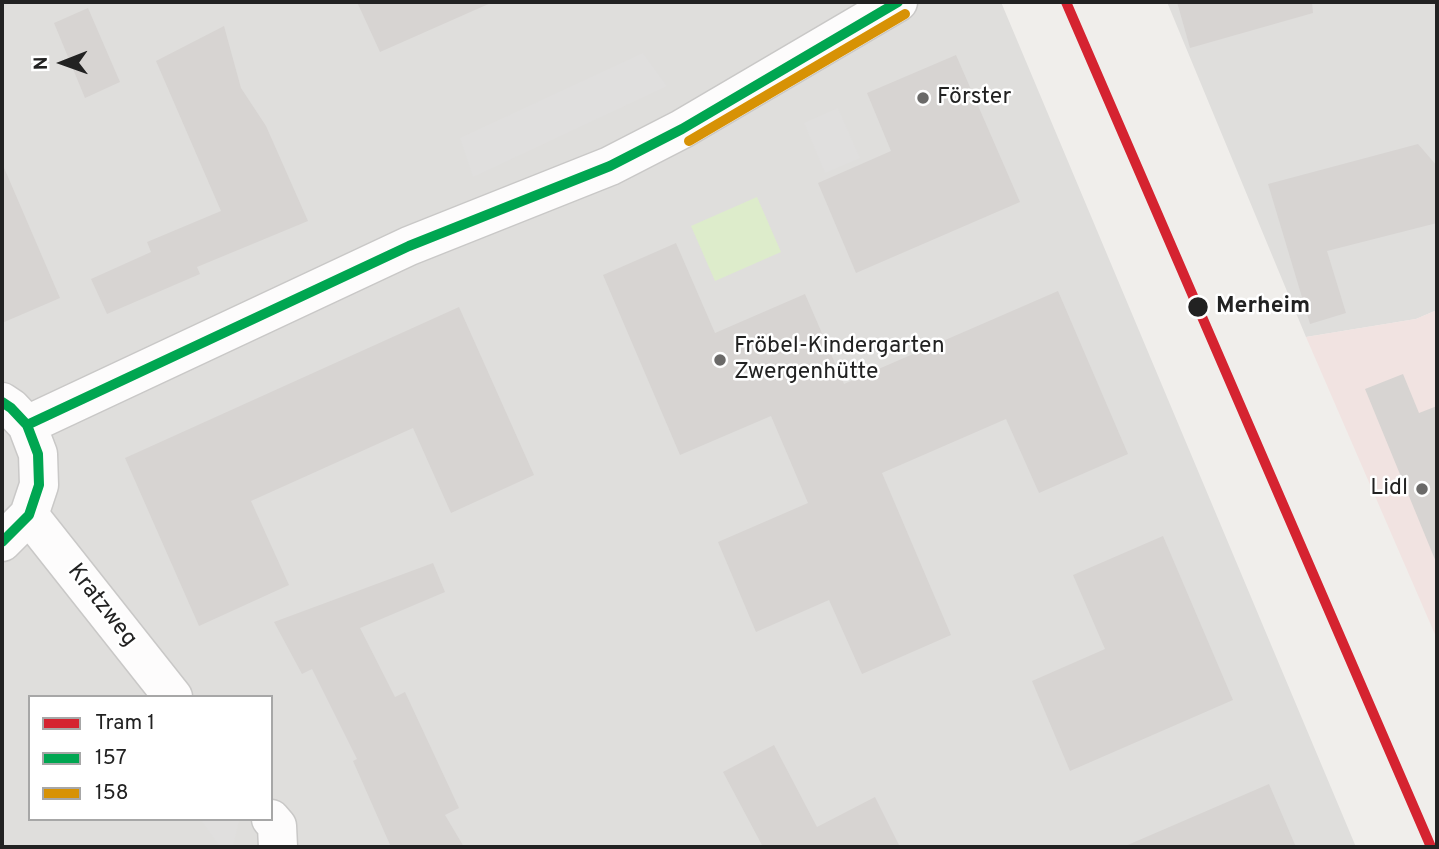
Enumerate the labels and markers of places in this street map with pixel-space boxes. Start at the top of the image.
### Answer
place label: Förster [937,84,1011,112]
marker: Förster [915,90,931,106]
place label: Merheim [1216,293,1310,321]
marker: Merheim [1186,295,1210,319]
place label: Fröbel-Kindergarten Zwergenhütte [734,333,945,387]
marker: Fröbel-Kindergarten Zwergenhütte [712,352,728,368]
place label: Lidl [1370,475,1408,503]
marker: Lidl [1414,481,1430,497]

